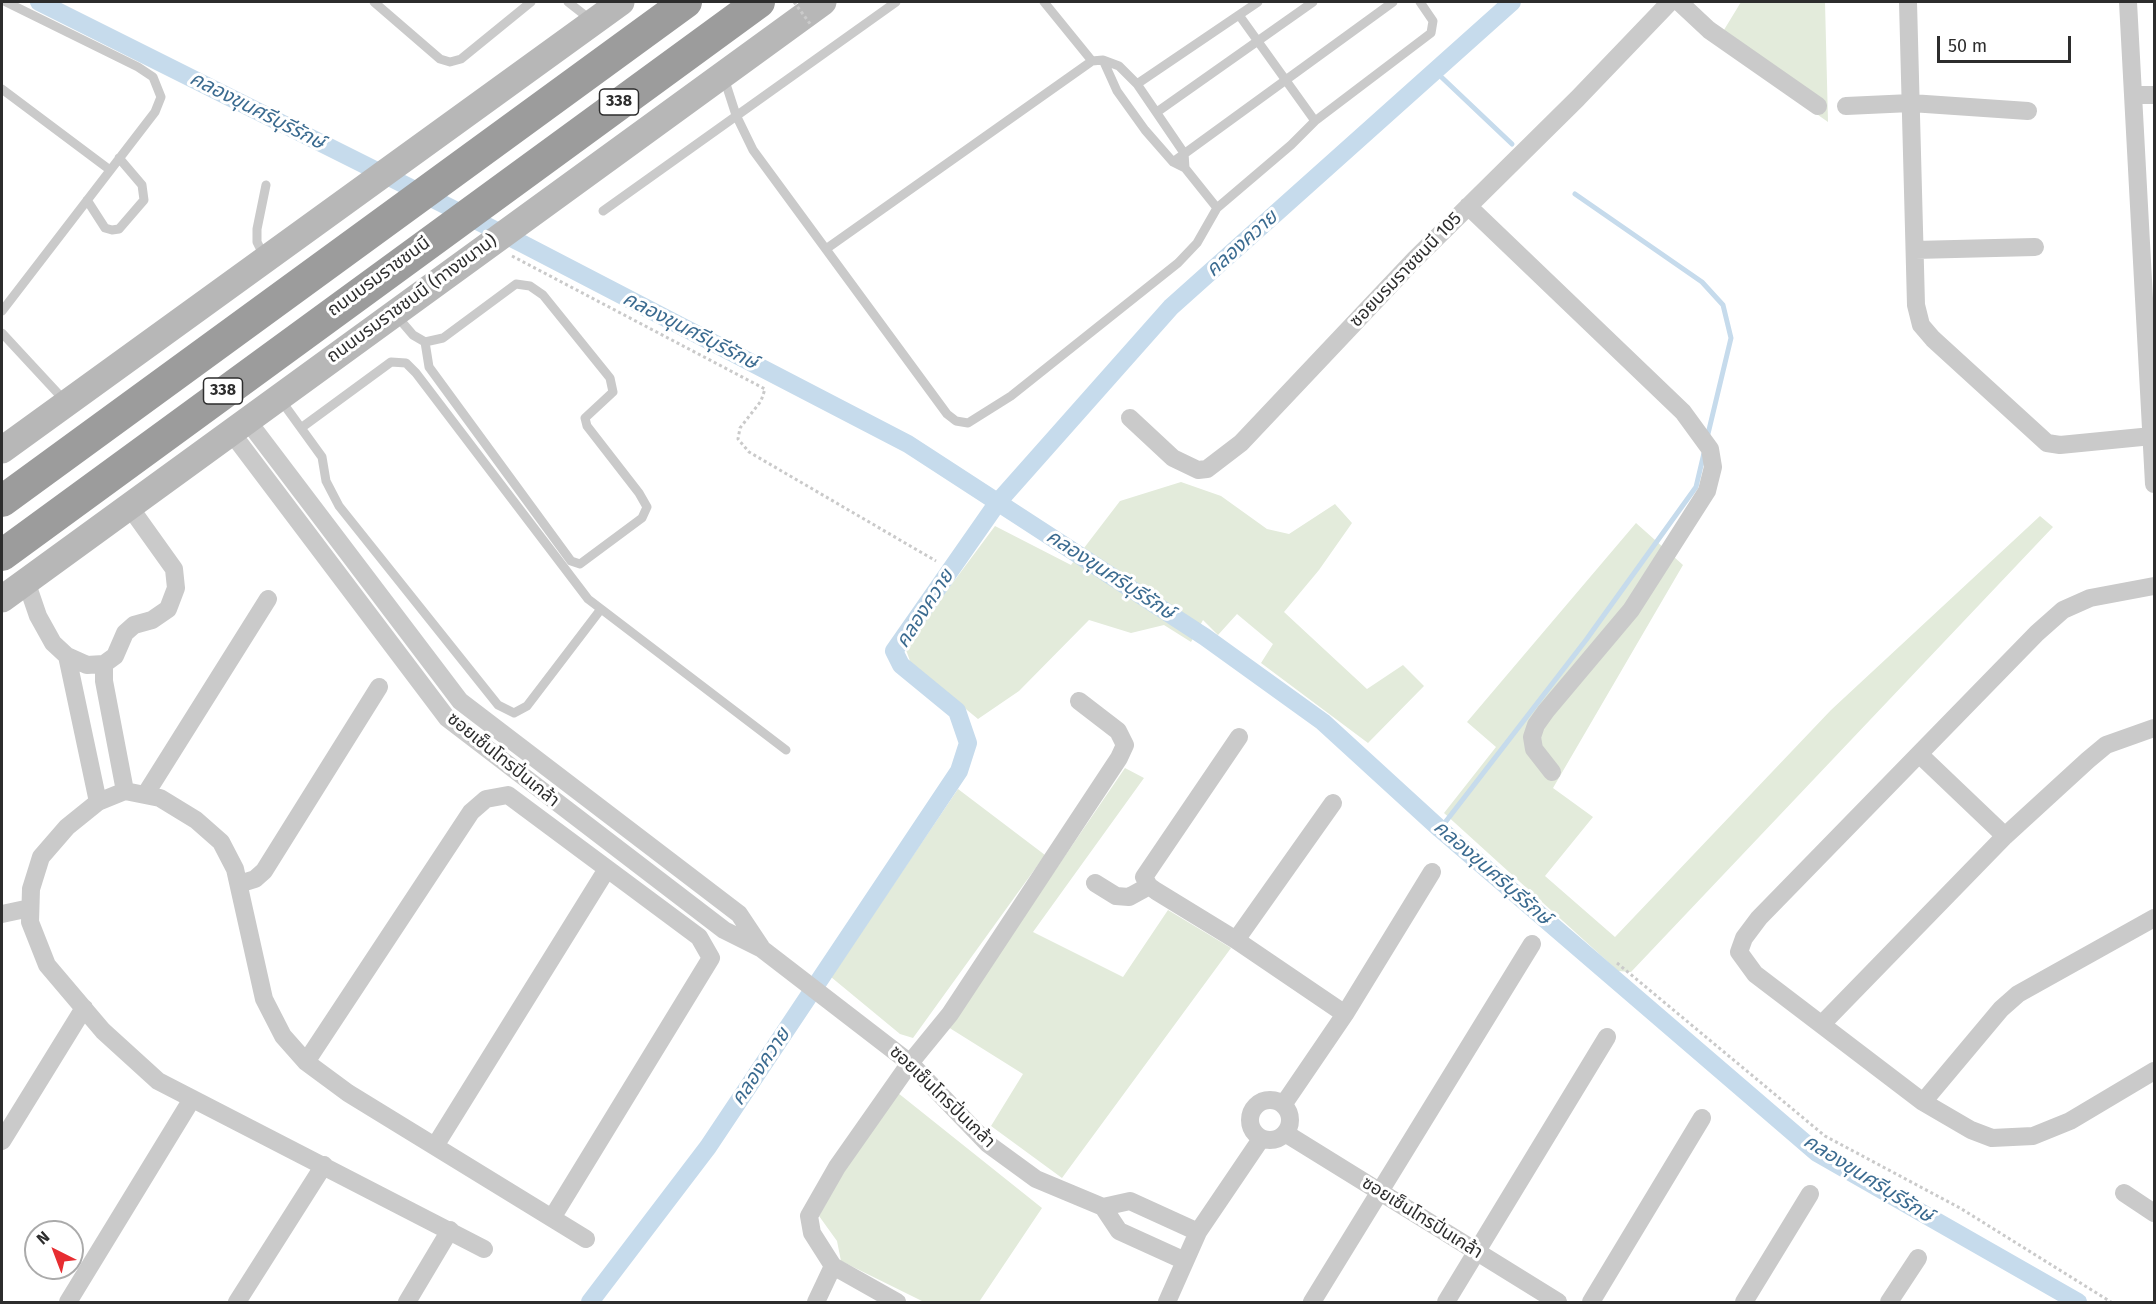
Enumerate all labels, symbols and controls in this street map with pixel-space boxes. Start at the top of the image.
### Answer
scale bar [1940,24,2074,62]
text: 50 m [1948,35,1987,57]
water label: คลองขุนศรีบุรีรักษ์ [186,67,328,155]
road number: 338 [600,89,638,115]
water label: คลองควาย [1201,206,1283,282]
street label: ซอยบรมราชชนนี 105 [1346,208,1466,332]
street label: ถนนบรมราชชนนี (ทางขนาน) [323,230,501,368]
street label: ถนนบรมราชชนนี [323,233,435,321]
water label: คลองขุนศรีบุรีรักษ์ [619,287,761,375]
road number: 338 [204,378,242,404]
water label: คลองขุนศรีบุรีรักษ์ [1041,525,1179,625]
water label: คลองควาย [891,566,959,652]
street label: ซอยเซ็นโทรปิ่นเกล้า [443,708,563,812]
water label: คลองขุนศรีบุรีรักษ์ [1428,815,1556,931]
water label: คลองควาย [726,1024,796,1110]
street label: ซอยเซ็นโทรปิ่นเกล้า [885,1041,999,1153]
water label: คลองขุนศรีบุรีรักษ์ [1799,1130,1937,1228]
street label: ซอยเซ็นโทรปิ่นเกล้า [1358,1172,1486,1264]
north arrow [24,1220,84,1280]
text: N [33,1227,53,1248]

